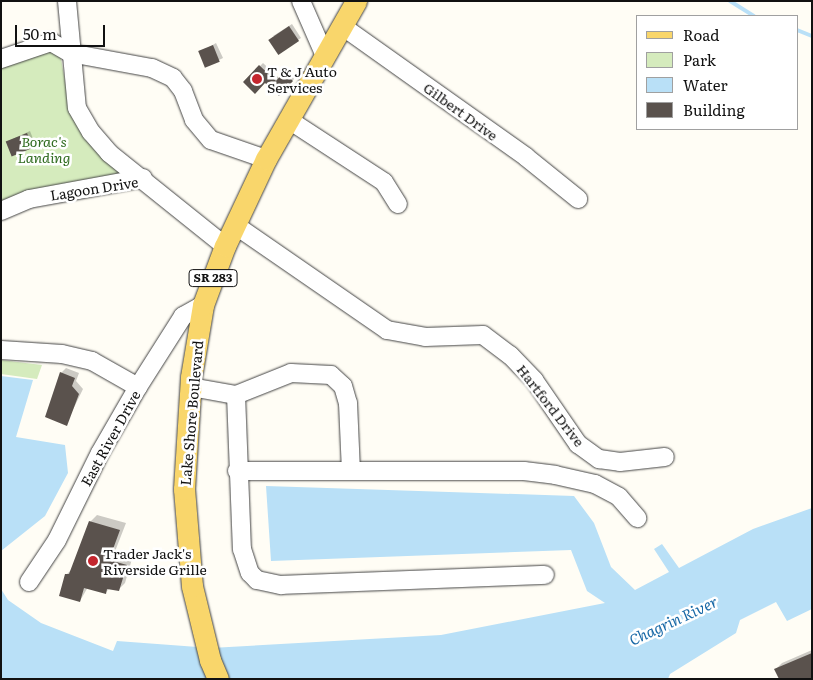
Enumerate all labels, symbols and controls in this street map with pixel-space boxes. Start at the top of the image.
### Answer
scale bar [18,15,108,47]
legend [636,15,798,130]
text: 50 m [23,22,57,45]
text: Road [683,23,719,46]
text: Park [683,48,716,71]
place label: T & J Auto Services [267,63,337,95]
marker: T & J Auto Services [251,73,263,85]
text: Water [683,73,728,96]
street label: Gilbert Drive [421,79,501,143]
text: Building [683,98,745,121]
park label: Borac's Landing [18,133,70,166]
street label: Lagoon Drive [49,173,139,203]
road number: SR 283 [188,268,238,288]
street label: Lake Shore Boulevard [176,340,206,486]
street label: Hartford Drive [514,361,588,449]
street label: East River Drive [77,387,143,489]
place label: Trader Jack's Riverside Grille [103,545,207,578]
marker: Trader Jack's Riverside Grille [87,555,99,567]
water label: Chagrin River [626,592,720,648]

